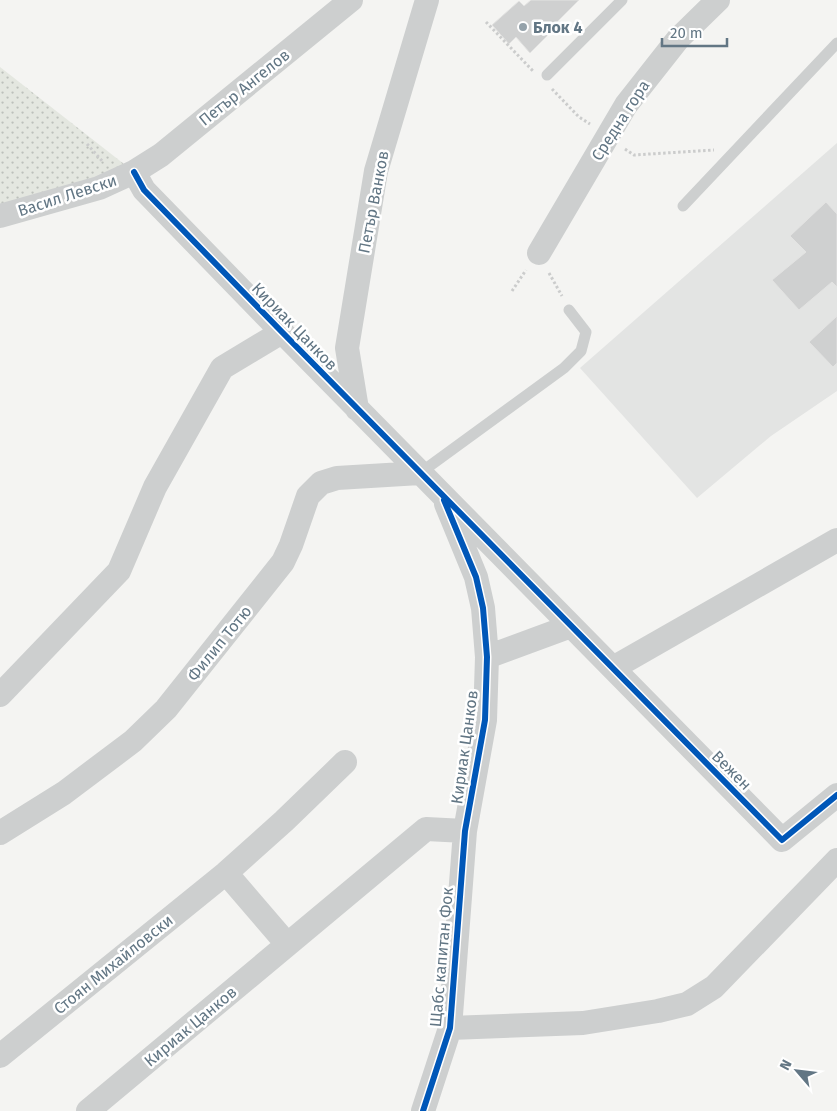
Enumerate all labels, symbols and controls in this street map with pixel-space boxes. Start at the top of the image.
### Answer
scale bar [662,15,727,47]
place label: Блок 4 [533,18,582,37]
marker: Блок 4 [517,21,529,33]
text: 20 m [670,24,703,42]
street label: Петър Ангелов [195,45,293,130]
street label: Средна гора [587,76,654,164]
street label: Петър Ванков [354,149,393,255]
street label: Васил Левски [15,171,119,220]
street label: Кириак Цанков [248,278,341,374]
street label: Филип Тотю [183,602,256,685]
street label: Кириак Цанков [447,689,482,805]
street label: Вежен [708,747,755,794]
street label: Щабс капитан Фок [426,886,457,1028]
street label: Стоян Михайловски [50,911,177,1018]
street label: Кириак Цанков [140,982,240,1071]
north arrow [772,1046,822,1096]
text: N [776,1057,796,1073]

